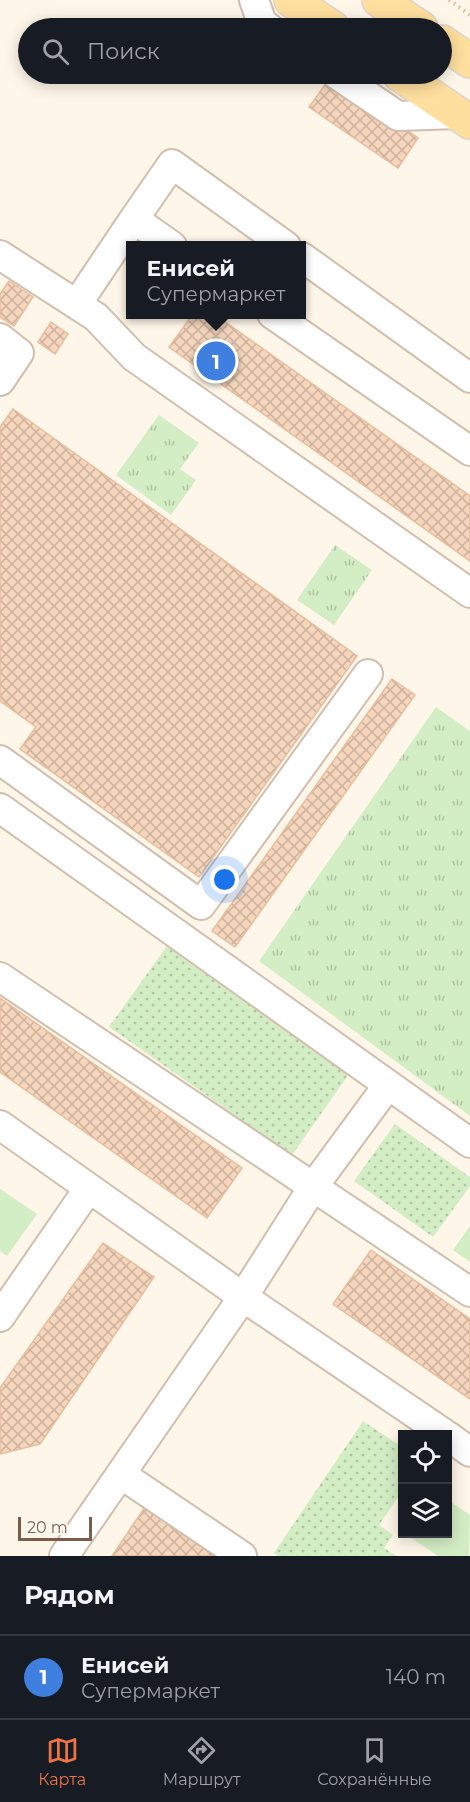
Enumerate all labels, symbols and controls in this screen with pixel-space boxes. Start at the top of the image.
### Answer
search box [18,18,452,84]
icon: search [39,35,72,68]
text: Поиск [87,38,159,65]
popup [126,241,306,319]
text: Енисей [147,255,235,282]
text: Супермаркет [147,282,285,306]
pin: 1 [196,338,236,384]
your location [210,865,239,894]
map controls [398,1430,452,1538]
button: locate [398,1430,452,1484]
button: layers [398,1484,452,1538]
scale bar [18,1514,92,1542]
text: 20 m [27,1518,68,1537]
text: Рядом [24,1579,115,1611]
text: Енисей [81,1652,169,1679]
text: 1 [40,1665,47,1689]
text: 140 m [386,1665,446,1689]
text: Супермаркет [81,1679,220,1703]
tab: Карта [38,1734,86,1789]
tab: Маршрут [163,1734,241,1789]
tab: Сохранённые [317,1734,432,1789]

